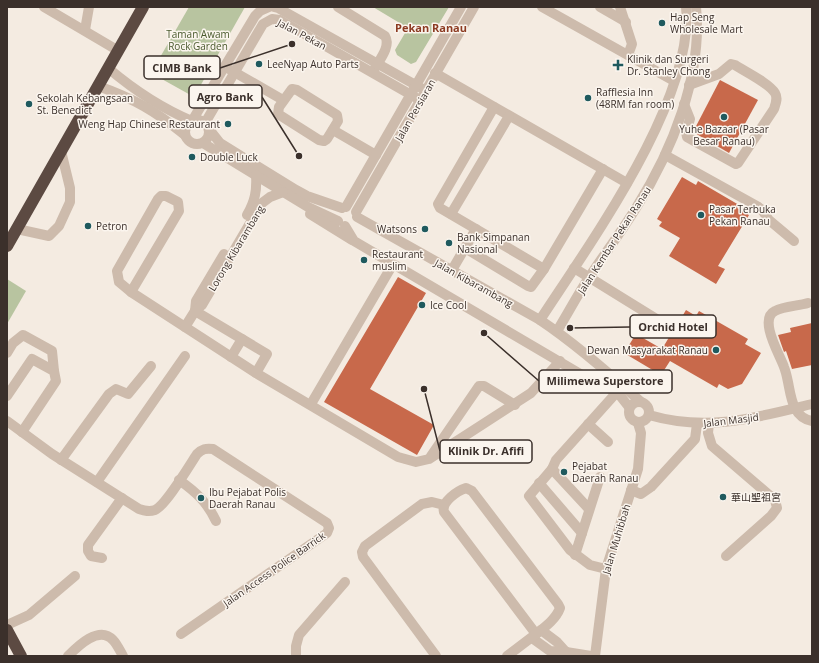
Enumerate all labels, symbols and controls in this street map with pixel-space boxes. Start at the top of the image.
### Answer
place label: Hap Seng Wholesale Mart [670,10,743,36]
street label: Jalan Pekan [274,15,329,53]
marker: Hap Seng Wholesale Mart [657,18,667,28]
district label: Pekan Ranau [395,20,467,35]
park label: Taman Awam Rock Garden [166,27,230,53]
place label: Klinik dan Surgeri Dr. Stanley Chong [627,52,711,78]
callout: CIMB Bank [144,56,220,79]
place label: LeeNyap Auto Parts [267,57,359,71]
marker: LeeNyap Auto Parts [254,59,264,69]
marker: Klinik dan Surgeri Dr. Stanley Chong [612,59,624,71]
text: CIMB Bank [152,60,212,75]
street label: Jalan Persiaran [391,76,438,144]
callout: Agro Bank [189,85,262,108]
place label: Rafflesia Inn (48RM fan room) [596,85,674,111]
text: Agro Bank [197,89,253,104]
place label: Sekolah Kebangsaan St. Benedict [37,91,133,117]
marker: Rafflesia Inn (48RM fan room) [583,93,593,103]
marker: Sekolah Kebangsaan St. Benedict [24,99,34,109]
marker: Yuhe Bazaar (Pasar Besar Ranau) [719,112,729,122]
place label: Weng Hap Chinese Restaurant [79,117,220,131]
marker: Weng Hap Chinese Restaurant [223,119,233,129]
place label: Yuhe Bazaar (Pasar Besar Ranau) [679,122,769,148]
place label: Double Luck [200,150,258,164]
marker: Double Luck [187,152,197,162]
street label: Jalan Kembar Pekan Ranau [574,184,654,297]
street label: Lorong Kibarambang [205,202,268,294]
place label: Pasar Terbuka Pekan Ranau [709,202,776,228]
marker: Pasar Terbuka Pekan Ranau [696,210,706,220]
place label: Petron [96,219,127,233]
marker: Petron [83,221,93,231]
place label: Watsons [377,222,417,236]
marker: Watsons [420,224,430,234]
place label: Bank Simpanan Nasional [457,230,530,256]
marker: Bank Simpanan Nasional [444,238,454,248]
place label: Restaurant muslim [372,247,424,273]
marker: Restaurant muslim [359,255,369,265]
street label: Jalan Kibarambang [431,255,516,311]
place label: Ice Cool [430,298,467,312]
marker: Ice Cool [417,300,427,310]
callout: Orchid Hotel [630,315,716,338]
text: Orchid Hotel [638,319,708,334]
place label: Dewan Masyarakat Ranau [587,343,708,357]
marker: Dewan Masyarakat Ranau [711,345,721,355]
callout: Milimewa Superstore [539,370,672,393]
text: Milimewa Superstore [547,373,664,388]
street label: Jalan Masjid [702,410,759,430]
callout: Klinik Dr. Afifi [440,440,532,463]
text: Klinik Dr. Afifi [448,443,524,458]
place label: Pejabat Daerah Ranau [572,459,638,485]
marker: Pejabat Daerah Ranau [559,467,569,477]
place label: Ibu Pejabat Polis Daerah Ranau [209,485,286,511]
place label: 華山聖祖宮 [731,490,781,504]
marker: 華山聖祖宮 [718,492,728,502]
marker: Ibu Pejabat Polis Daerah Ranau [196,493,206,503]
street label: Jalan Muhibbah [598,502,633,577]
street label: Jalan Access Police Barrick [219,528,328,610]

